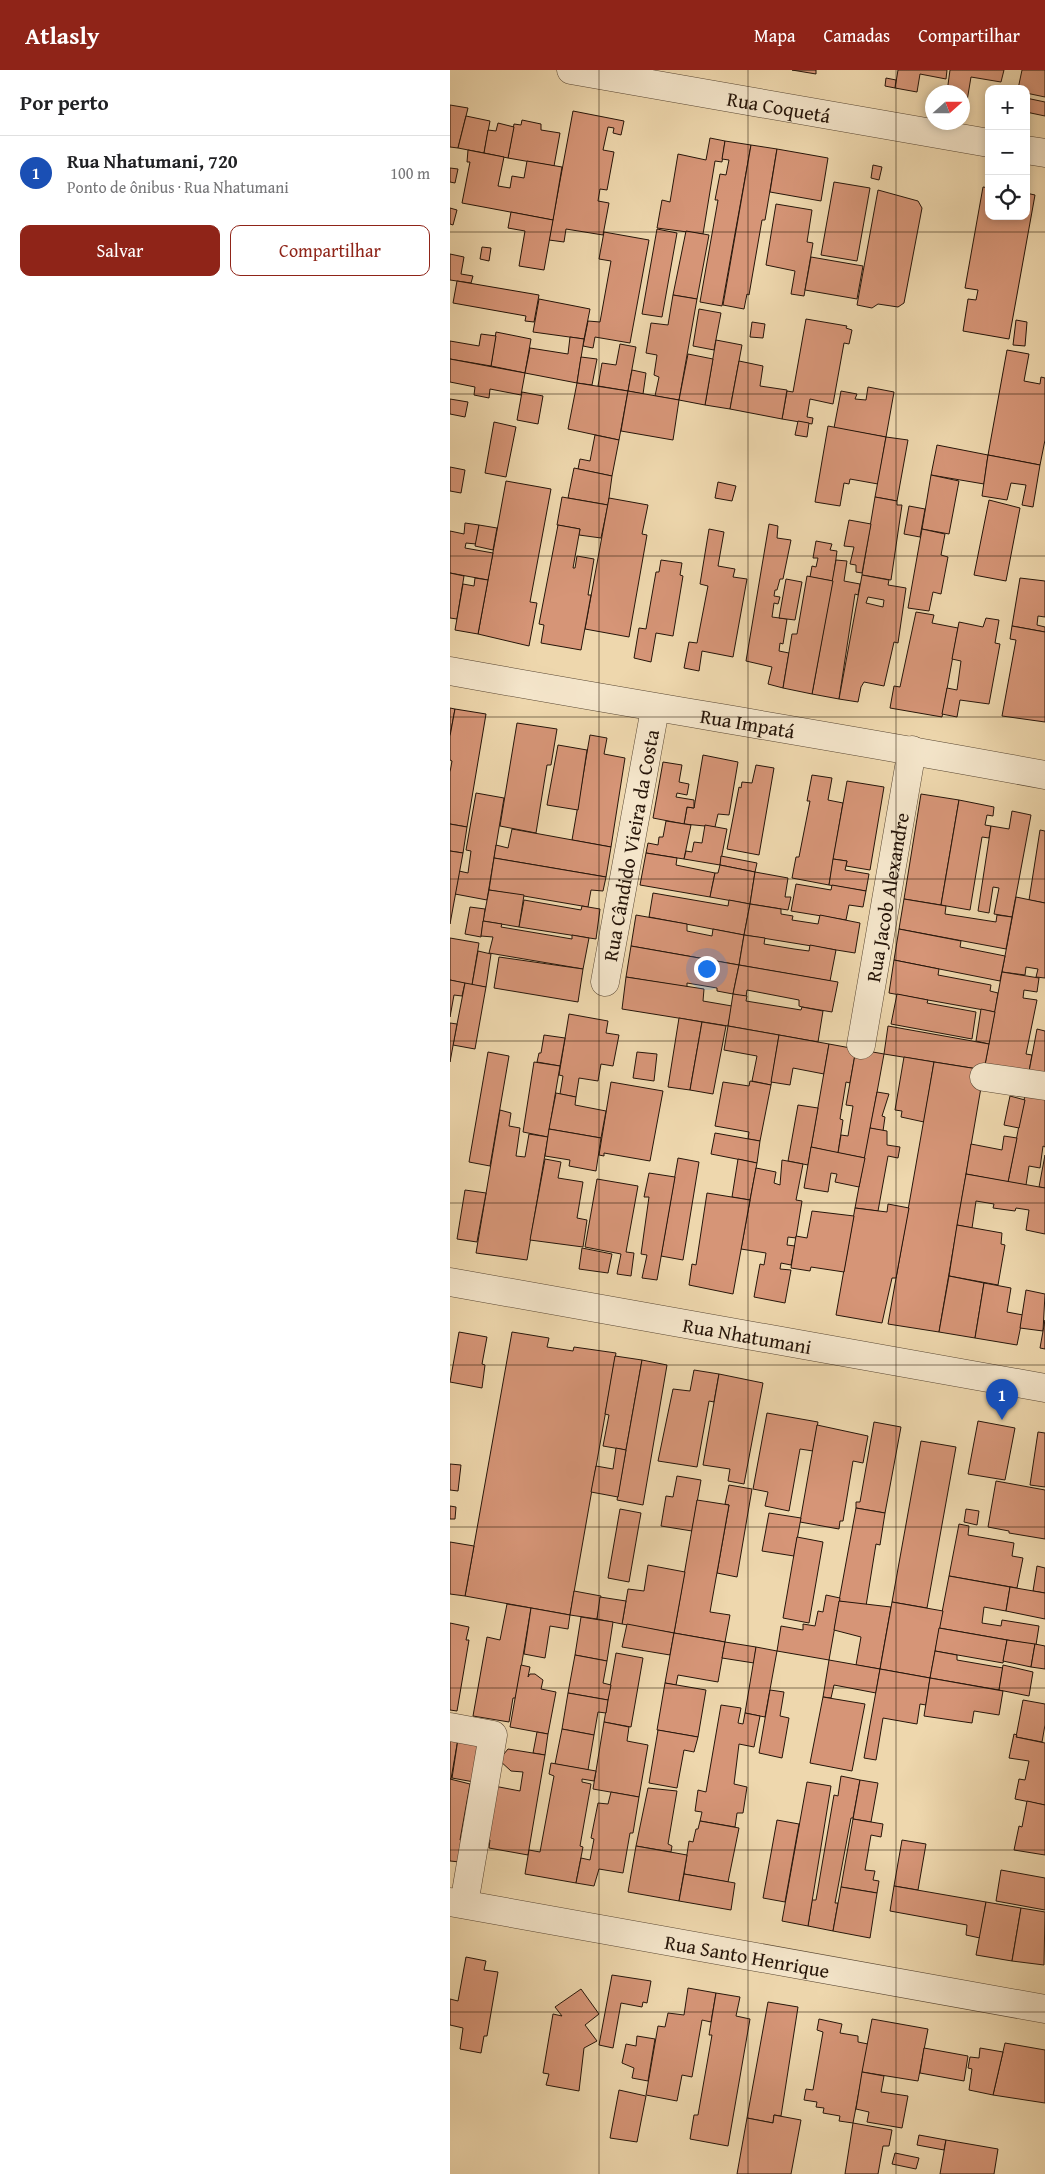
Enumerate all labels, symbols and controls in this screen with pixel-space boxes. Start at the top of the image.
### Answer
text: Atlasly [25,18,99,53]
text: Mapa [754,22,795,49]
text: Camadas [823,22,890,49]
text: Compartilhar [918,22,1020,49]
street label: Rua Coquetá [725,83,833,130]
north arrow [925,85,970,130]
map controls [985,85,1030,220]
button: + [985,85,1030,130]
text: Por perto [20,87,109,118]
button: − [985,130,1030,175]
text: Rua Nhatumani, 720 [67,147,238,175]
text: 1 [32,161,40,185]
text: 100 m [390,161,430,185]
text: Ponto de ônibus · Rua Nhatumani [67,175,289,199]
button: locate [985,175,1030,220]
button: Salvar [20,225,220,276]
button: Compartilhar [230,225,430,276]
street label: Rua Impatá [698,700,798,745]
street label: Rua Cândido Vieira da Costa [595,726,666,964]
street label: Rua Jacob Alexandre [858,810,915,984]
your location [694,956,720,982]
street label: Rua Nhatumani [681,1309,814,1361]
pin: 1 [986,1379,1018,1420]
street label: Rua Santo Henrique [663,1926,832,1984]

